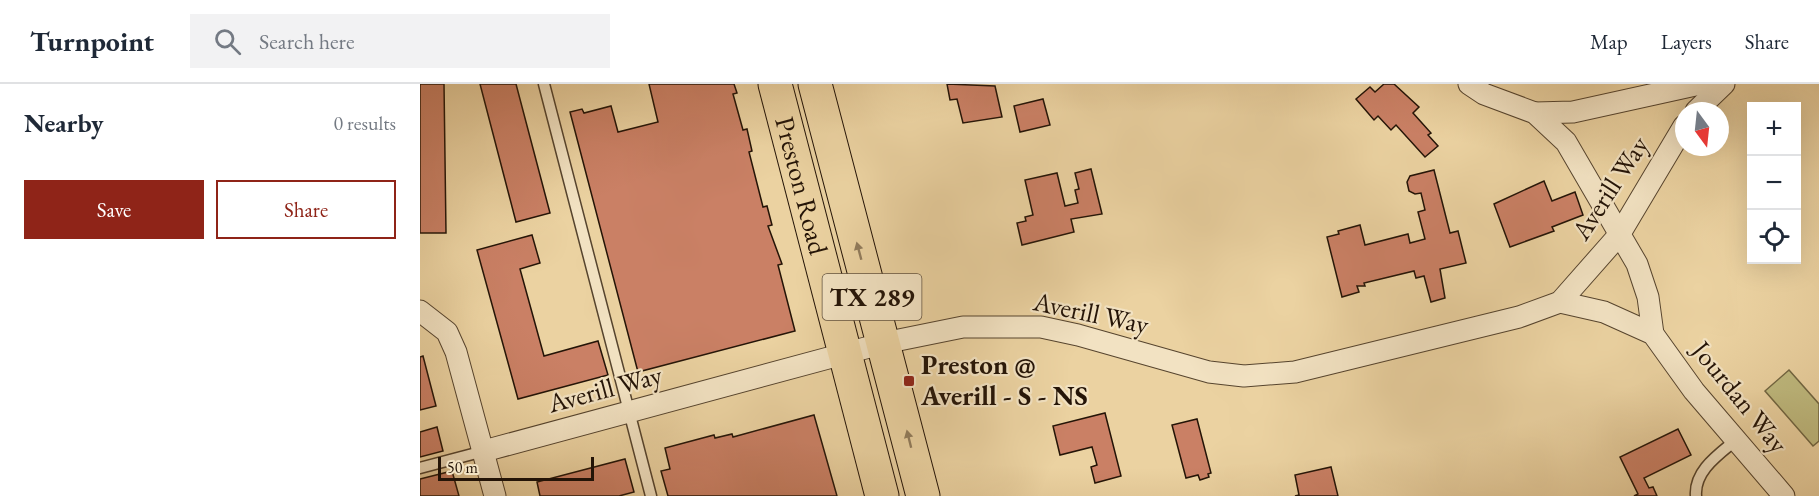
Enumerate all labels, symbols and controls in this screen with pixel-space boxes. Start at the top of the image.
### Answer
search box [190,14,610,68]
text: Turnpoint [30,23,154,59]
icon: search [211,25,244,58]
text: Search here [259,27,355,56]
text: Map [1590,28,1628,55]
text: Layers [1661,28,1712,55]
text: Share [1745,28,1789,55]
north arrow [1675,102,1729,156]
map controls [1747,102,1801,264]
button: + [1747,102,1801,156]
text: Nearby [24,106,104,140]
text: 0 results [333,110,396,136]
street label: Preston Road [767,113,837,259]
street label: Averill Way [1563,129,1656,247]
button: − [1747,156,1801,210]
button: Save [24,180,204,239]
button: Share [216,180,396,239]
button: locate [1747,210,1801,264]
one-way arrow [854,242,863,260]
road number: TX 289 [822,274,922,320]
street label: Averill Way [1029,283,1152,342]
street label: Jourdan Way [1683,332,1796,460]
place label: Preston @ Averill - S - NS [920,347,1088,413]
street label: Averill Way [543,356,666,421]
marker: Preston @ Averill - S - NS [902,374,916,388]
one-way arrow [903,430,913,449]
scale bar [438,454,594,482]
text: 50 m [447,457,478,478]

